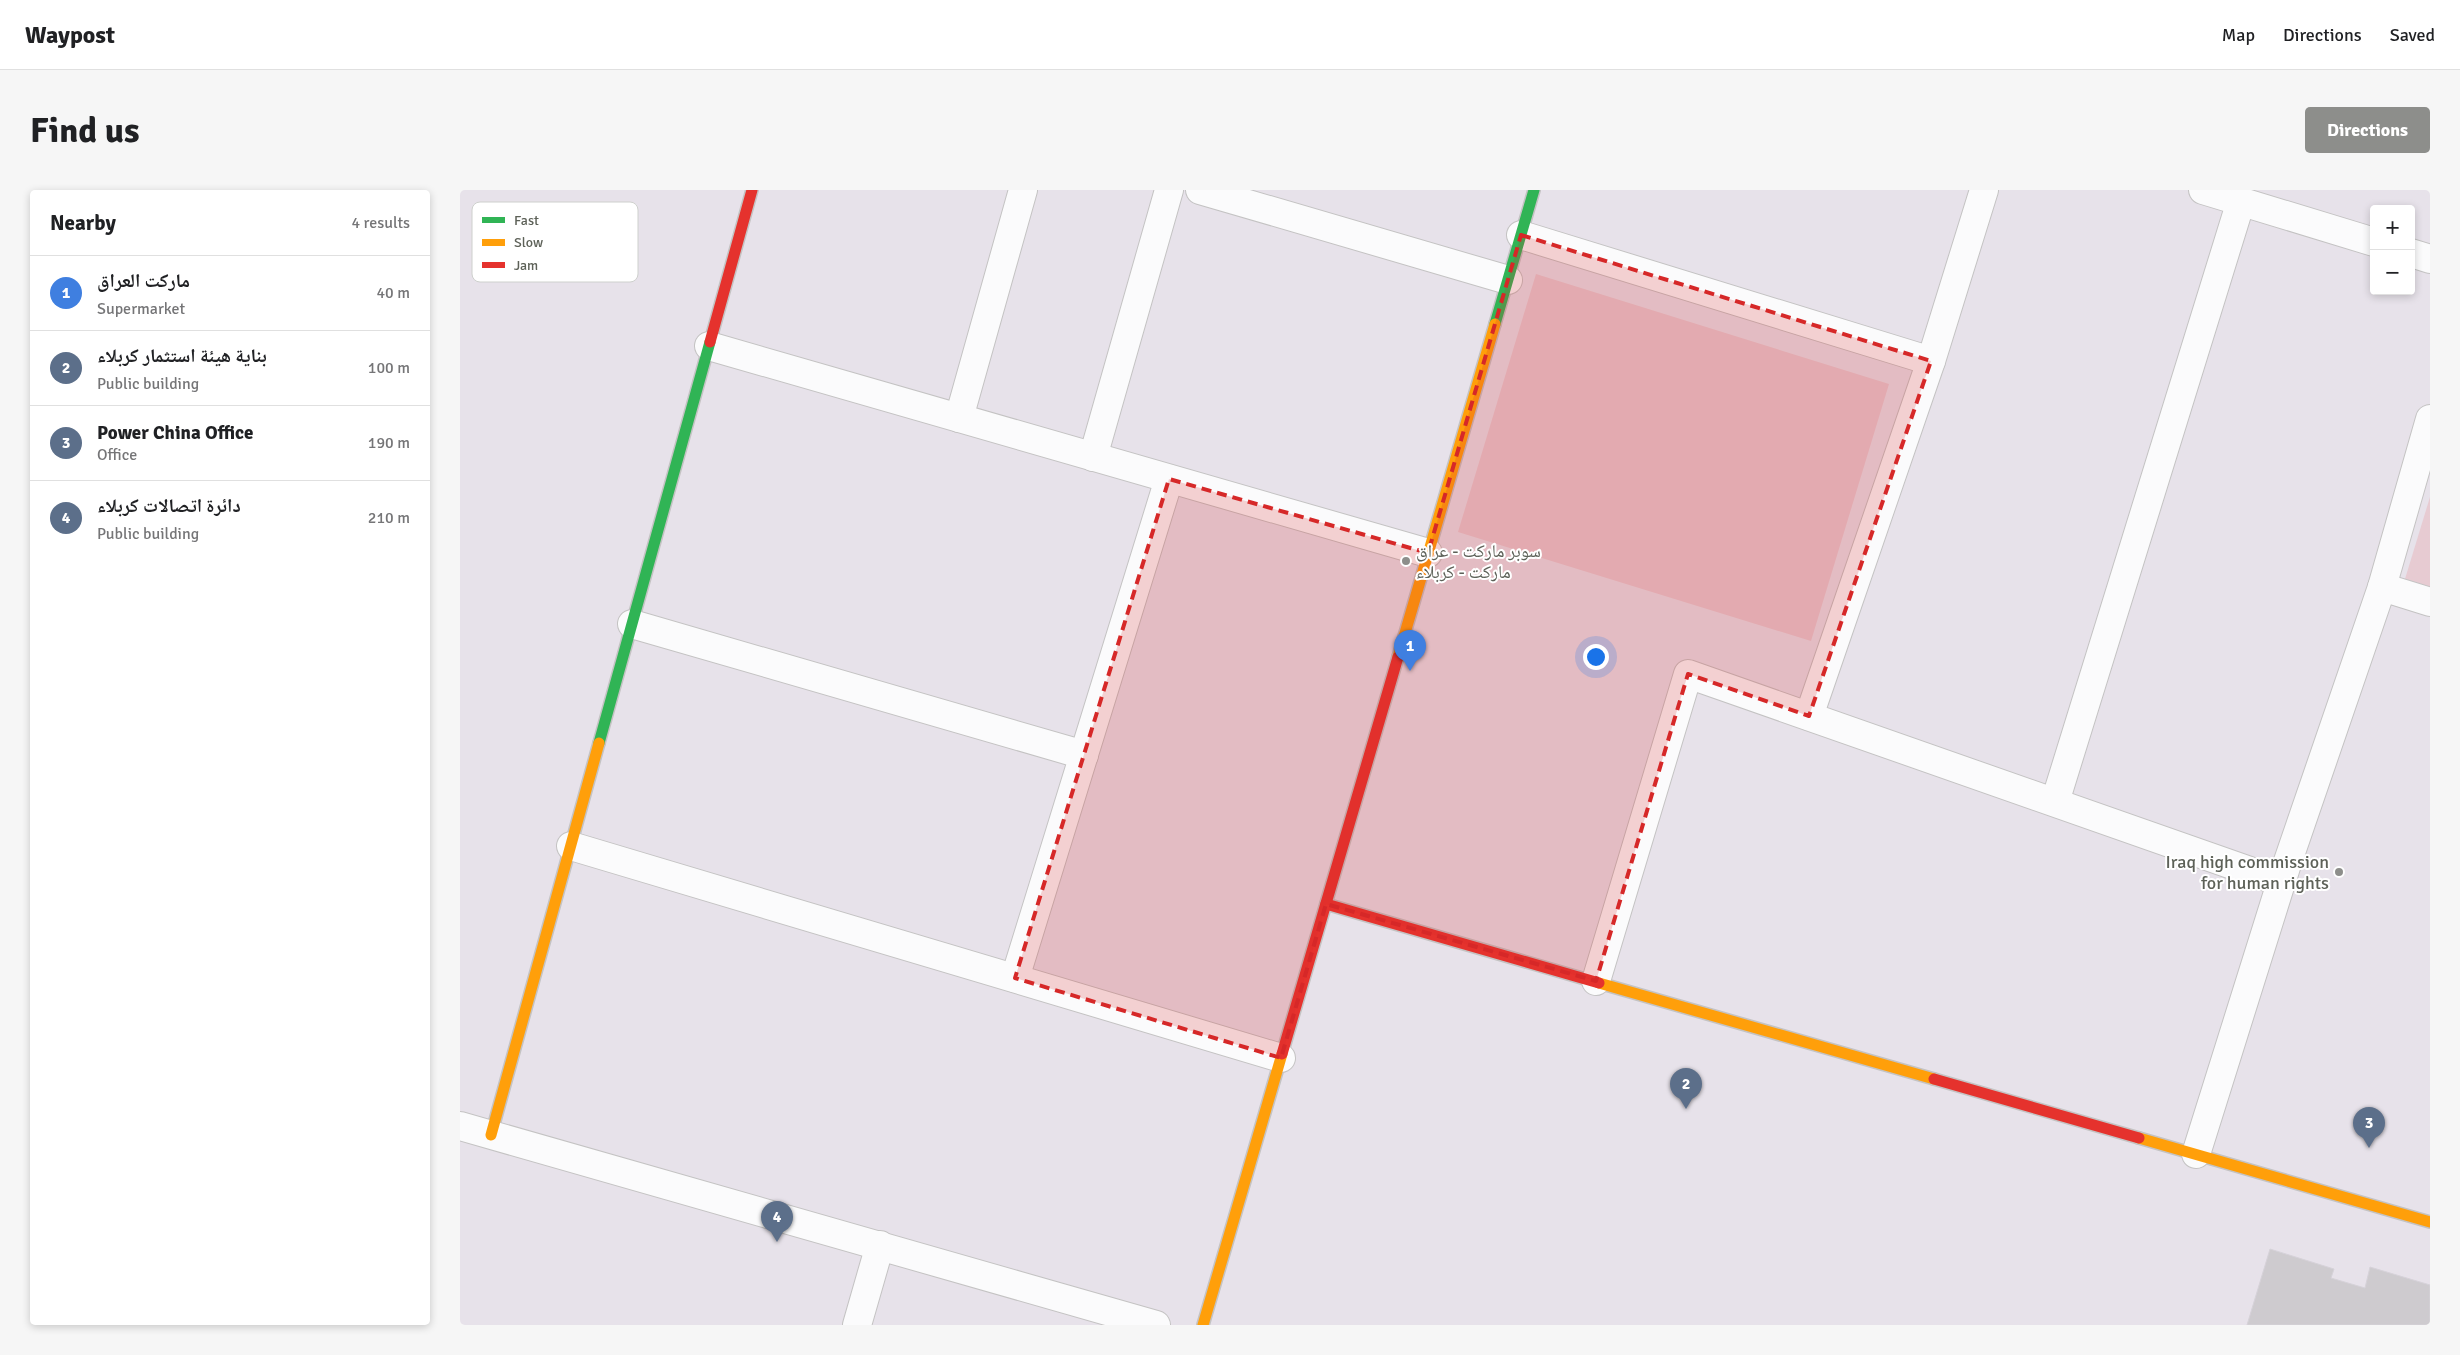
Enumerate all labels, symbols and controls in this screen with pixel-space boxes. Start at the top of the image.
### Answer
text: Waypost [25,20,115,50]
text: Map [2222,24,2255,46]
text: Directions [2283,24,2362,46]
text: Saved [2390,24,2435,46]
button: Directions [2305,107,2430,153]
text: Find us [30,109,140,152]
legend [472,202,638,282]
map controls [2370,205,2415,295]
button: + [2370,205,2415,250]
text: Nearby [50,210,116,236]
text: Fast [514,212,539,229]
text: 4 results [351,213,410,233]
text: Slow [514,234,543,251]
button: − [2370,250,2415,295]
text: Jam [514,257,538,274]
text: ماركت العراق [97,269,190,293]
text: 1 [62,283,70,303]
text: 40 m [376,283,410,303]
text: Supermarket [97,299,185,319]
text: بناية هيئة استثمار كربلاء [97,344,267,368]
text: 2 [62,358,70,378]
text: 100 m [368,358,410,378]
text: Public building [97,374,199,394]
text: Power China Office [97,421,253,445]
text: 3 [62,433,70,453]
text: 190 m [368,433,410,453]
text: Office [97,445,137,465]
text: دائرة اتصالات كربلاء [97,494,241,518]
text: 4 [62,508,70,528]
text: 210 m [368,508,410,528]
text: Public building [97,524,199,544]
place label: سوبر ماركت - عراق ماركت - كربلاء [1416,540,1541,583]
marker: سوبر ماركت - عراق ماركت - كربلاء [1400,555,1412,567]
pin: 1 [1394,630,1426,671]
your location [1583,644,1609,670]
place label: Iraq high commission for human rights [2166,851,2329,894]
marker: Iraq high commission for human rights [2333,866,2345,878]
pin: 2 [1670,1068,1702,1109]
pin: 3 [2353,1107,2385,1148]
pin: 4 [761,1201,793,1242]

